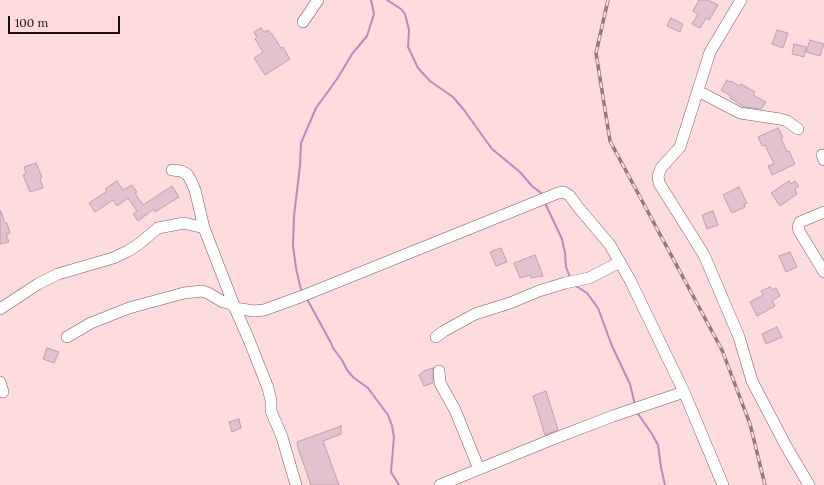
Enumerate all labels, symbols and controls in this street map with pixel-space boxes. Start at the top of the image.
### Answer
scale bar [10,8,122,34]
text: 100 m [15,15,48,30]

